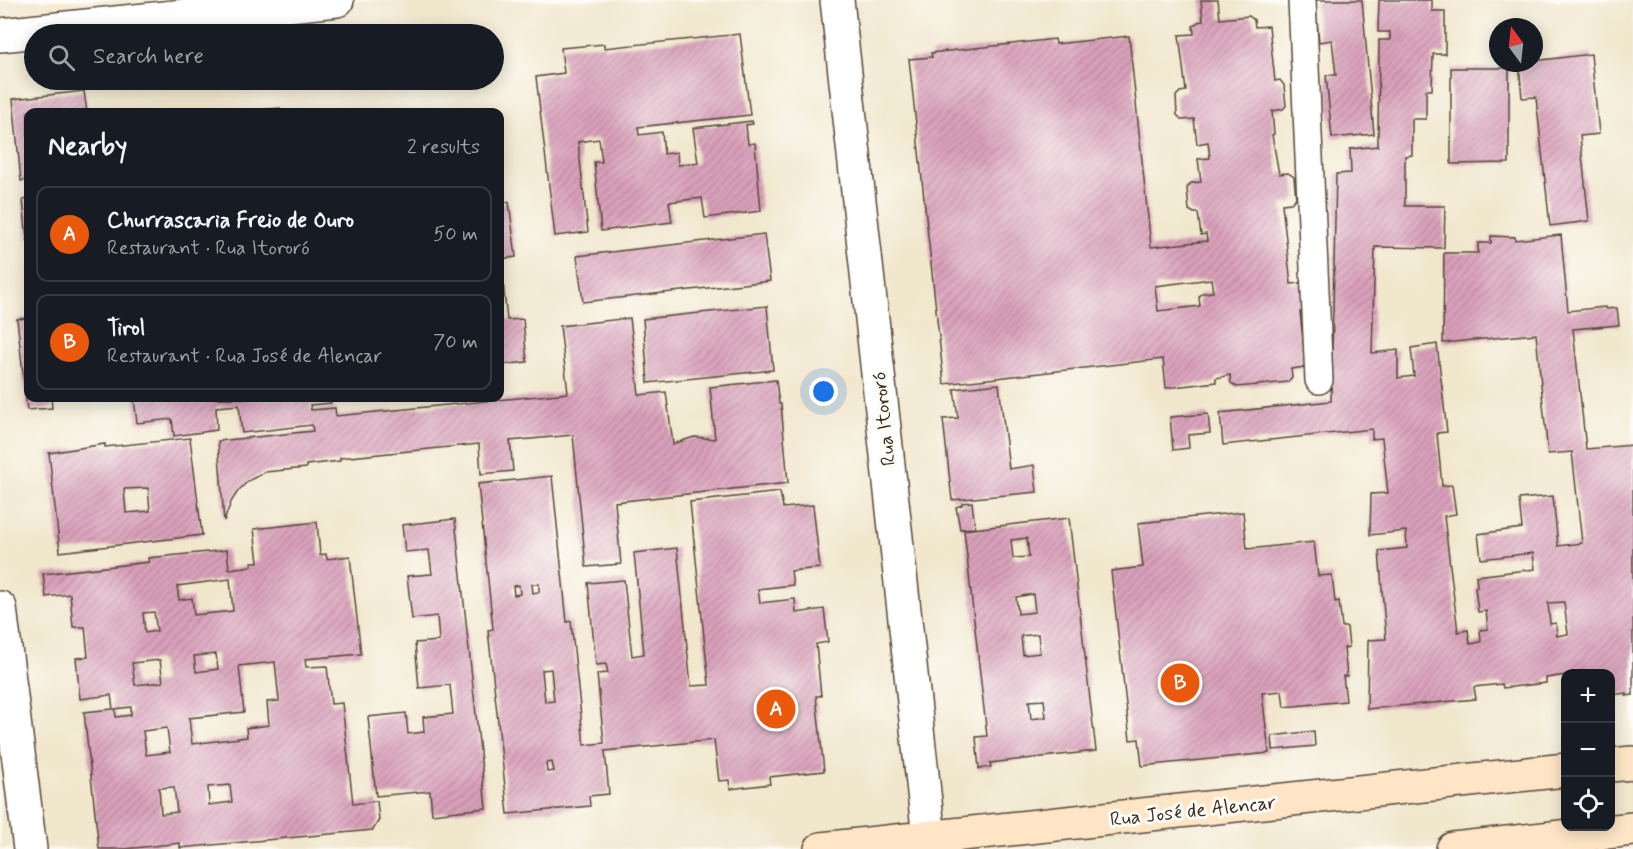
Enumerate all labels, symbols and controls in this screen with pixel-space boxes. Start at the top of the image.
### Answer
north arrow [1489,18,1543,72]
search box [24,24,504,90]
icon: search [45,41,78,74]
text: Search here [93,43,204,71]
text: Nearby [48,130,127,164]
text: 2 results [407,134,480,161]
text: Churrascaria Freio de Ouro [107,207,354,235]
text: A [63,221,76,248]
text: 50 m [433,221,478,248]
text: Restaurant · Rua Itororó [107,235,310,262]
text: Tirol [107,315,145,343]
text: B [63,329,76,356]
text: 70 m [433,329,478,356]
text: Restaurant · Rua José de Alencar [107,343,382,370]
street label: Rua Itororó [866,370,903,467]
your location [809,377,838,406]
pin: B [1160,660,1200,706]
map controls [1561,669,1615,831]
button: + [1561,669,1615,723]
pin: A [756,686,796,732]
button: − [1561,723,1615,777]
button: locate [1561,777,1615,831]
street label: Rua José de Alencar [1109,789,1278,834]

